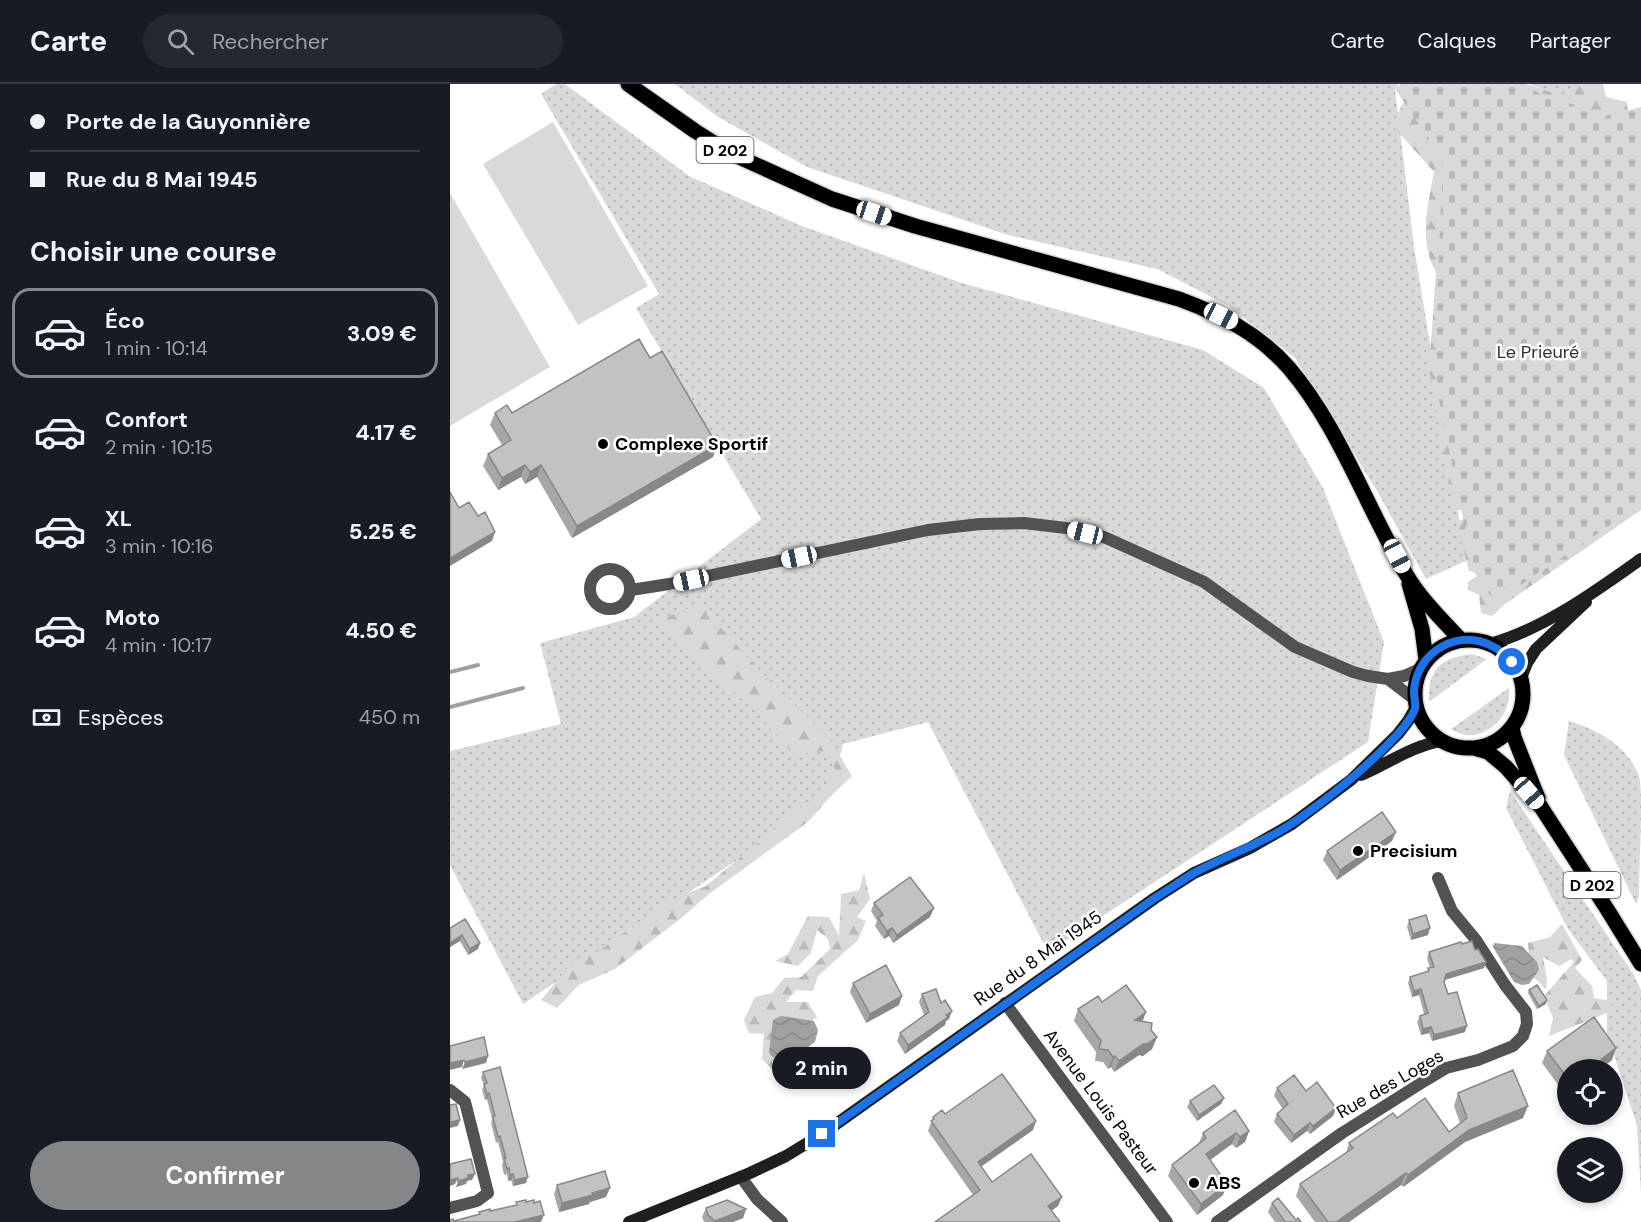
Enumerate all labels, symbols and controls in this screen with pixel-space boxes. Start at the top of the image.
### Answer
search box [143,14,563,68]
text: Carte [30,23,107,60]
icon: search [164,25,197,58]
text: Rechercher [212,27,328,56]
text: Carte [1330,27,1385,55]
text: Calques [1418,27,1496,55]
text: Partager [1529,27,1611,55]
text: Porte de la Guyonnière [66,107,311,136]
road number: D 202 [696,137,754,163]
text: Rue du 8 Mai 1945 [66,165,258,194]
car [854,199,894,227]
text: Choisir une course [30,234,277,269]
car [1201,300,1241,332]
icon: car [33,306,87,360]
text: Éco [105,306,145,335]
text: 3.09 € [347,319,417,348]
text: 1 min · 10:14 [105,335,208,361]
park label: Le Prieuré [1497,340,1579,364]
icon: car [33,405,87,459]
text: Confort [105,405,188,434]
text: 4.17 € [355,418,417,447]
place label: Complexe Sportif [615,432,768,456]
text: 2 min · 10:15 [105,434,213,460]
marker: Complexe Sportif [596,437,610,451]
icon: car [33,504,87,558]
text: XL [105,504,132,533]
text: 5.25 € [349,517,417,546]
car [1065,520,1105,546]
text: 3 min · 10:16 [105,533,214,559]
car [1381,536,1413,576]
car [780,544,818,570]
car [672,567,710,593]
icon: car [33,603,87,657]
text: Moto [105,603,160,632]
text: 4.50 € [345,616,417,645]
text: 4 min · 10:17 [105,632,212,658]
route start [1498,648,1525,675]
icon: cash [30,701,63,734]
text: Espèces [78,703,164,732]
text: 450 m [359,704,420,730]
car [1510,774,1548,812]
place label: Precisium [1370,839,1458,863]
marker: Precisium [1351,844,1365,858]
road number: D 202 [1564,872,1620,898]
street label: Rue du 8 Mai 1945 [969,905,1107,1011]
street label: Avenue Louis Pasteur [1038,1024,1164,1180]
street label: Rue des Loges [1332,1044,1448,1124]
callout: 2 min [772,1047,872,1089]
text: 2 min [795,1055,848,1081]
map controls [1557,1059,1623,1203]
button: locate [1557,1059,1623,1125]
route end [808,1120,835,1147]
button: layers [1557,1137,1623,1203]
button: Confirmer [30,1141,420,1210]
place label: ABS [1206,1171,1241,1195]
marker: ABS [1187,1176,1201,1190]

